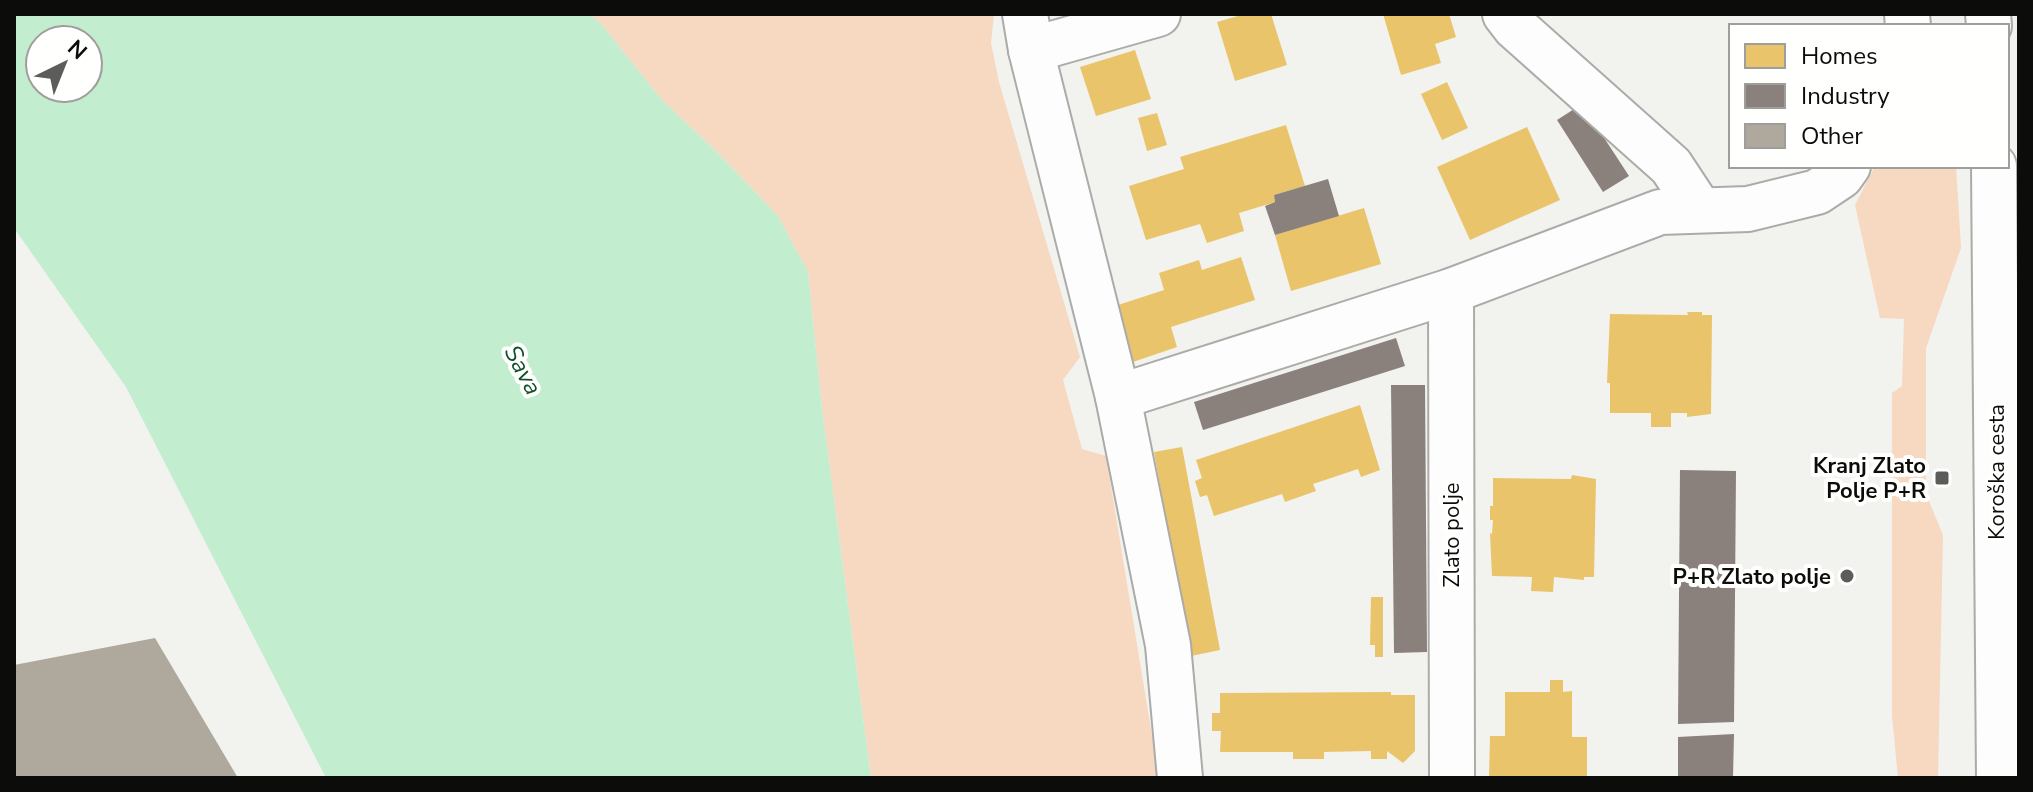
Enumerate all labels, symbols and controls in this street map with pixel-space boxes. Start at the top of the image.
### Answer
north arrow [24,24,104,104]
legend [1729,24,2009,168]
text: N [61,34,93,67]
text: Homes [1801,40,1877,72]
text: Industry [1801,80,1890,112]
text: Other [1801,120,1863,152]
water label: Sava [497,339,549,401]
street label: Koroška cesta [1982,404,2012,540]
place label: Kranj Zlato Polje P+R [1813,451,1926,506]
marker: Kranj Zlato Polje P+R [1933,469,1951,487]
street label: Zlato polje [1437,482,1467,588]
place label: P+R Zlato polje [1673,562,1831,592]
marker: P+R Zlato polje [1838,567,1856,585]

